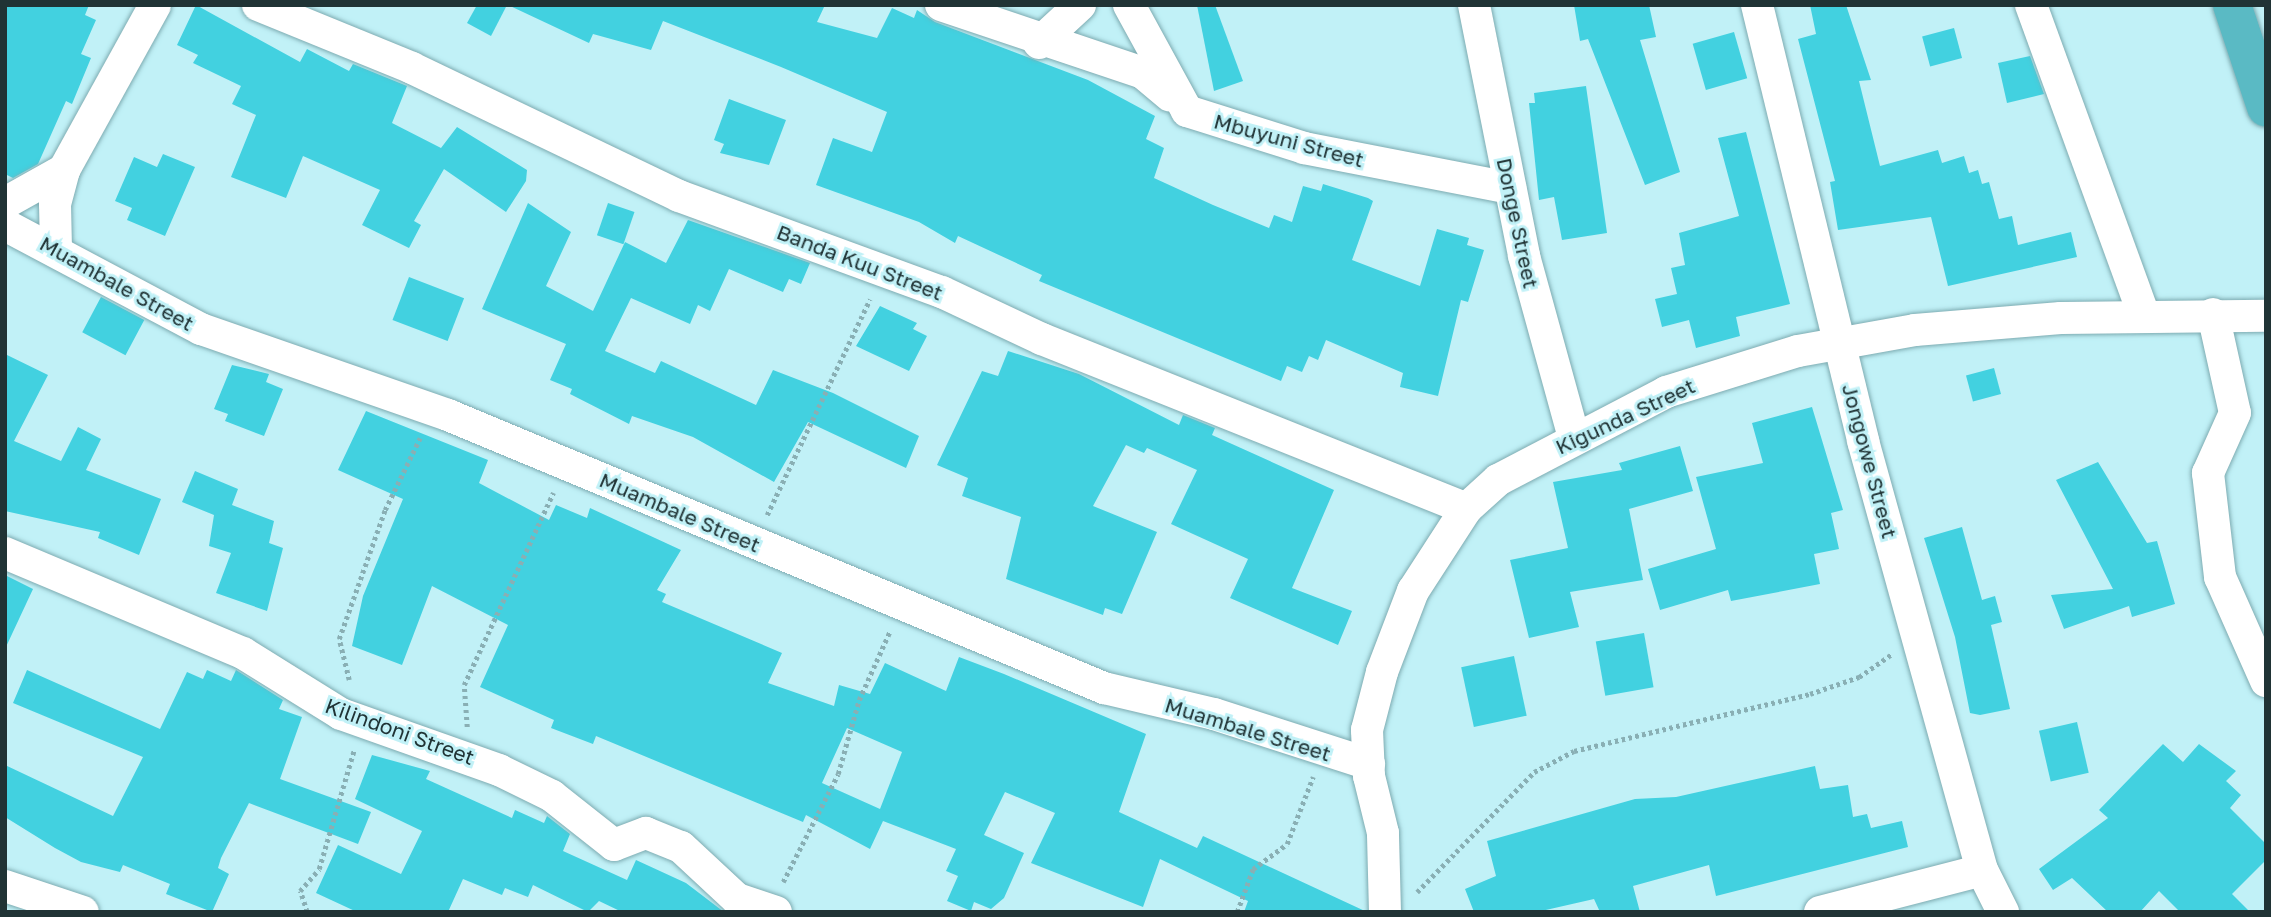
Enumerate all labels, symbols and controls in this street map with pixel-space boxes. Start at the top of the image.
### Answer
street label: Mbuyuni Street [1211,108,1367,172]
street label: Donge Street [1492,155,1544,291]
street label: Banda Kuu Street [773,219,947,305]
street label: Muambale Street [36,230,198,336]
street label: Kigunda Street [1551,373,1699,459]
street label: Jongowe Street [1837,381,1903,541]
street label: Muambale Street [596,467,764,557]
street label: Kilindoni Street [322,692,478,770]
street label: Muambale Street [1162,692,1334,766]

